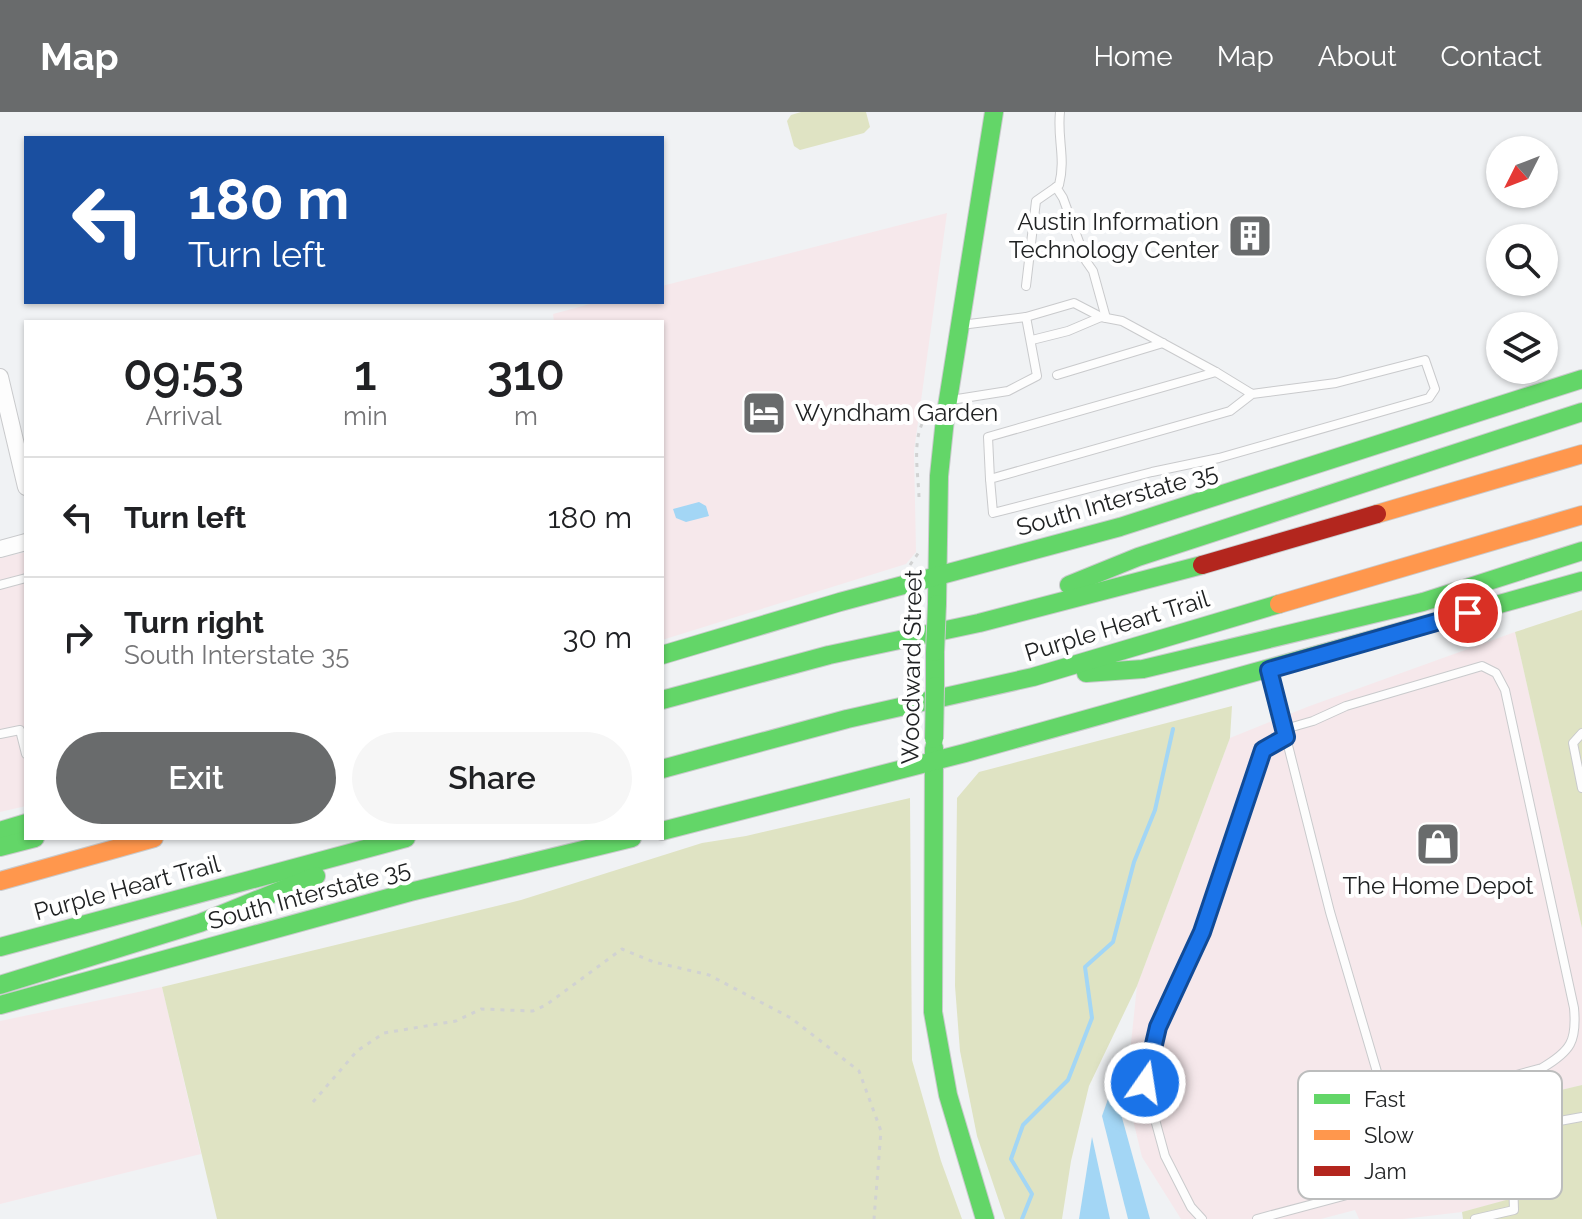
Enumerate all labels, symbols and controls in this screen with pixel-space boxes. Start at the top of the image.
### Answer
text: Map [40,34,119,79]
text: Home [1093,40,1173,73]
text: Map [1217,40,1274,73]
text: About [1318,40,1397,73]
text: Contact [1441,40,1542,73]
north arrow [1486,136,1558,208]
map controls [1486,136,1558,384]
text: 180 m [188,166,349,232]
icon: left [56,168,160,272]
place label: Austin Information Technology Center [1009,207,1220,264]
building icon: Austin Information Technology Center [1226,212,1274,260]
button: search [1486,224,1558,296]
text: Turn left [188,233,326,275]
button: layers [1486,312,1558,384]
text: 09:53 [123,345,244,401]
text: 1 [354,345,377,401]
text: 310 [487,345,565,401]
hotel icon: Wyndham Garden [740,389,788,437]
place label: Wyndham Garden [795,398,998,427]
text: Arrival [145,401,222,431]
text: min [343,401,388,431]
text: m [514,401,538,431]
street label: South Interstate 35 [1013,457,1221,542]
icon: left [56,495,100,539]
text: Turn left [124,500,246,535]
text: 180 m [548,500,632,535]
street label: Woodward Street [895,569,928,765]
pin [1434,579,1502,647]
street label: Purple Heart Trail [1021,584,1213,667]
icon: arrive [1446,591,1490,635]
text: Turn right [124,605,264,640]
icon: right [56,615,100,659]
text: 30 m [562,620,632,655]
text: South Interstate 35 [124,640,349,670]
button: Exit [56,732,336,824]
button: Share [352,732,632,824]
shop icon: The Home Depot [1414,820,1462,868]
street label: Purple Heart Trail [31,849,224,926]
street label: South Interstate 35 [205,854,413,935]
place label: The Home Depot [1342,871,1534,900]
position arrow [1103,1041,1187,1125]
legend [1298,1071,1562,1199]
text: Fast [1364,1086,1406,1112]
text: Slow [1364,1122,1414,1148]
text: Jam [1364,1158,1407,1184]

